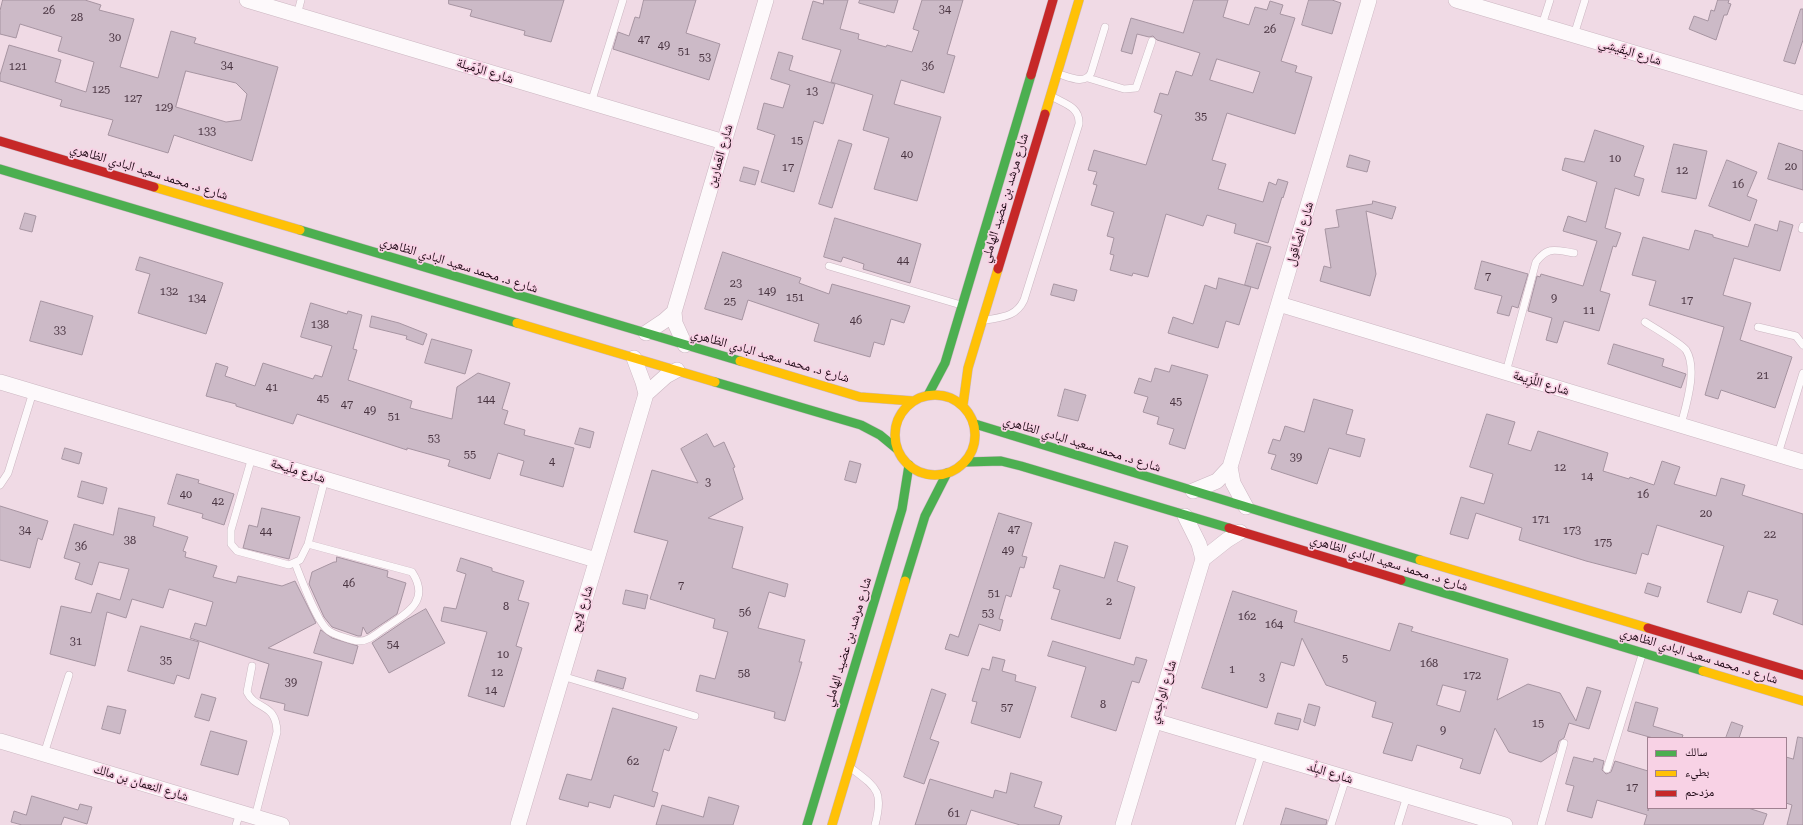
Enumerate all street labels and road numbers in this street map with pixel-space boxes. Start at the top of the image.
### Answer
street label: شارع البِقَيشِي [1597,35,1663,69]
street label: شارع الرِّمَيلة [455,55,515,87]
street label: شارع العَمارين [704,123,736,189]
street label: شارع مرشد بن عضيد الهاملي [978,131,1032,265]
street label: شارع د. محمد سعيد البادي الظاهري [68,141,230,203]
street label: شارع الصَّاقول [1283,200,1317,268]
street label: شارع د. محمد سعيد البادي الظاهري [378,234,540,296]
street label: شارع د. محمد سعيد البادي الظاهري [689,326,851,386]
street label: شارع اللِّزِيمة [1511,367,1571,399]
street label: شارع د. محمد سعيد البادي الظاهري [1001,413,1163,475]
street label: شارع مِلَيحة [269,455,327,487]
street label: شارع د. محمد سعيد البادي الظاهري [1308,532,1470,594]
street label: شارع مرشد بن عضيد الهاملي [821,575,875,709]
street label: شارع لايح [568,584,596,634]
street label: شارع د. محمد سعيد البادي الظاهري [1618,625,1780,687]
street label: شارع الواجِدي [1146,658,1180,726]
street label: شارع البِلْد [1305,759,1355,787]
street label: شارع النعمان بن مالك [92,761,190,805]

